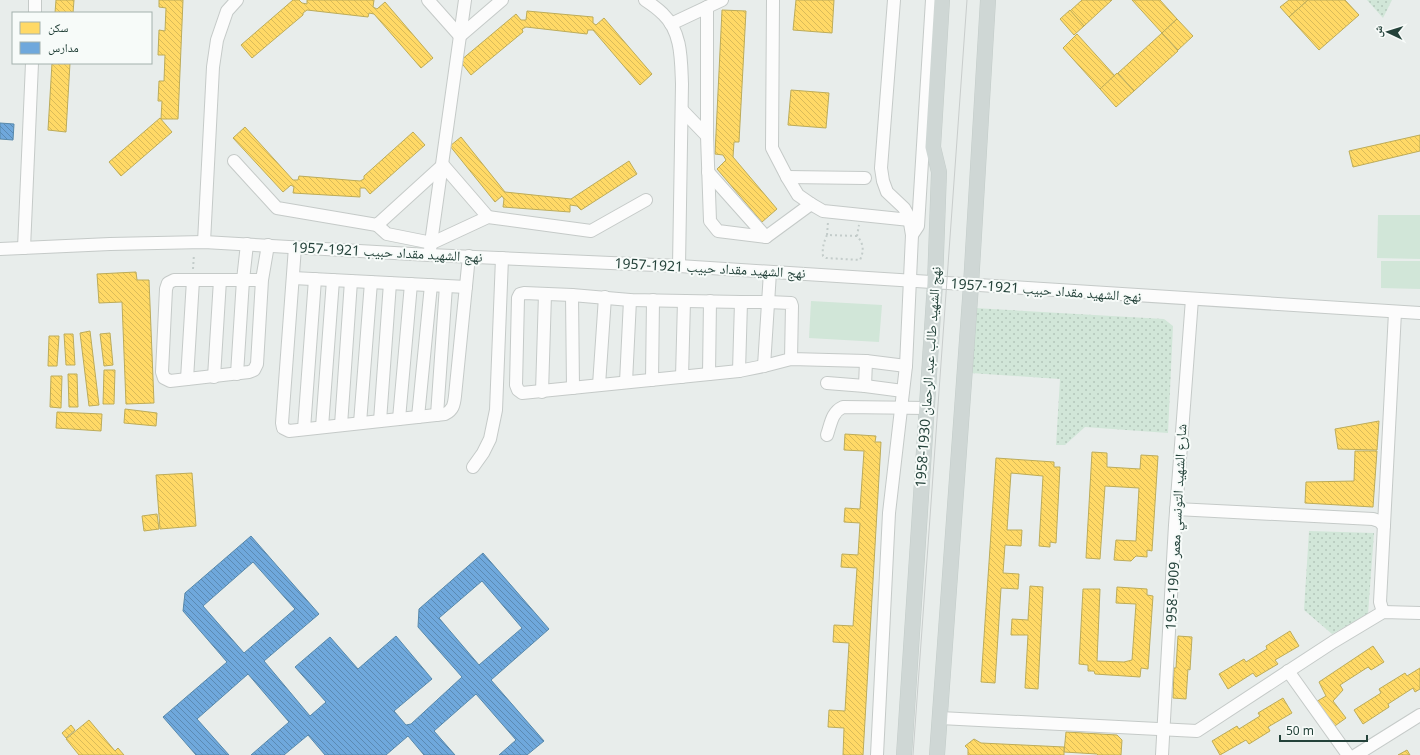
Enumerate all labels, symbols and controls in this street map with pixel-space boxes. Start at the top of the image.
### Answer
legend [12,12,152,64]
north arrow [1368,12,1408,52]
text: سكن [48,19,69,36]
text: ش [1370,25,1386,38]
text: مدارس [48,39,79,56]
street label: نهج الشهيد مقداد حبيب 1921-1957 [291,237,483,267]
street label: نهج الشهيد مقداد حبيب 1921-1957 [614,253,806,283]
street label: نهج الشهيد طالب عبد الرحمان 1930-1958 [910,266,946,488]
street label: نهج الشهيد مقداد حبيب 1921-1957 [950,273,1142,307]
street label: شارع الشهيد التونسي معمر 1909-1958 [1161,423,1193,631]
scale bar [1280,717,1367,743]
text: 50 m [1286,722,1314,739]

